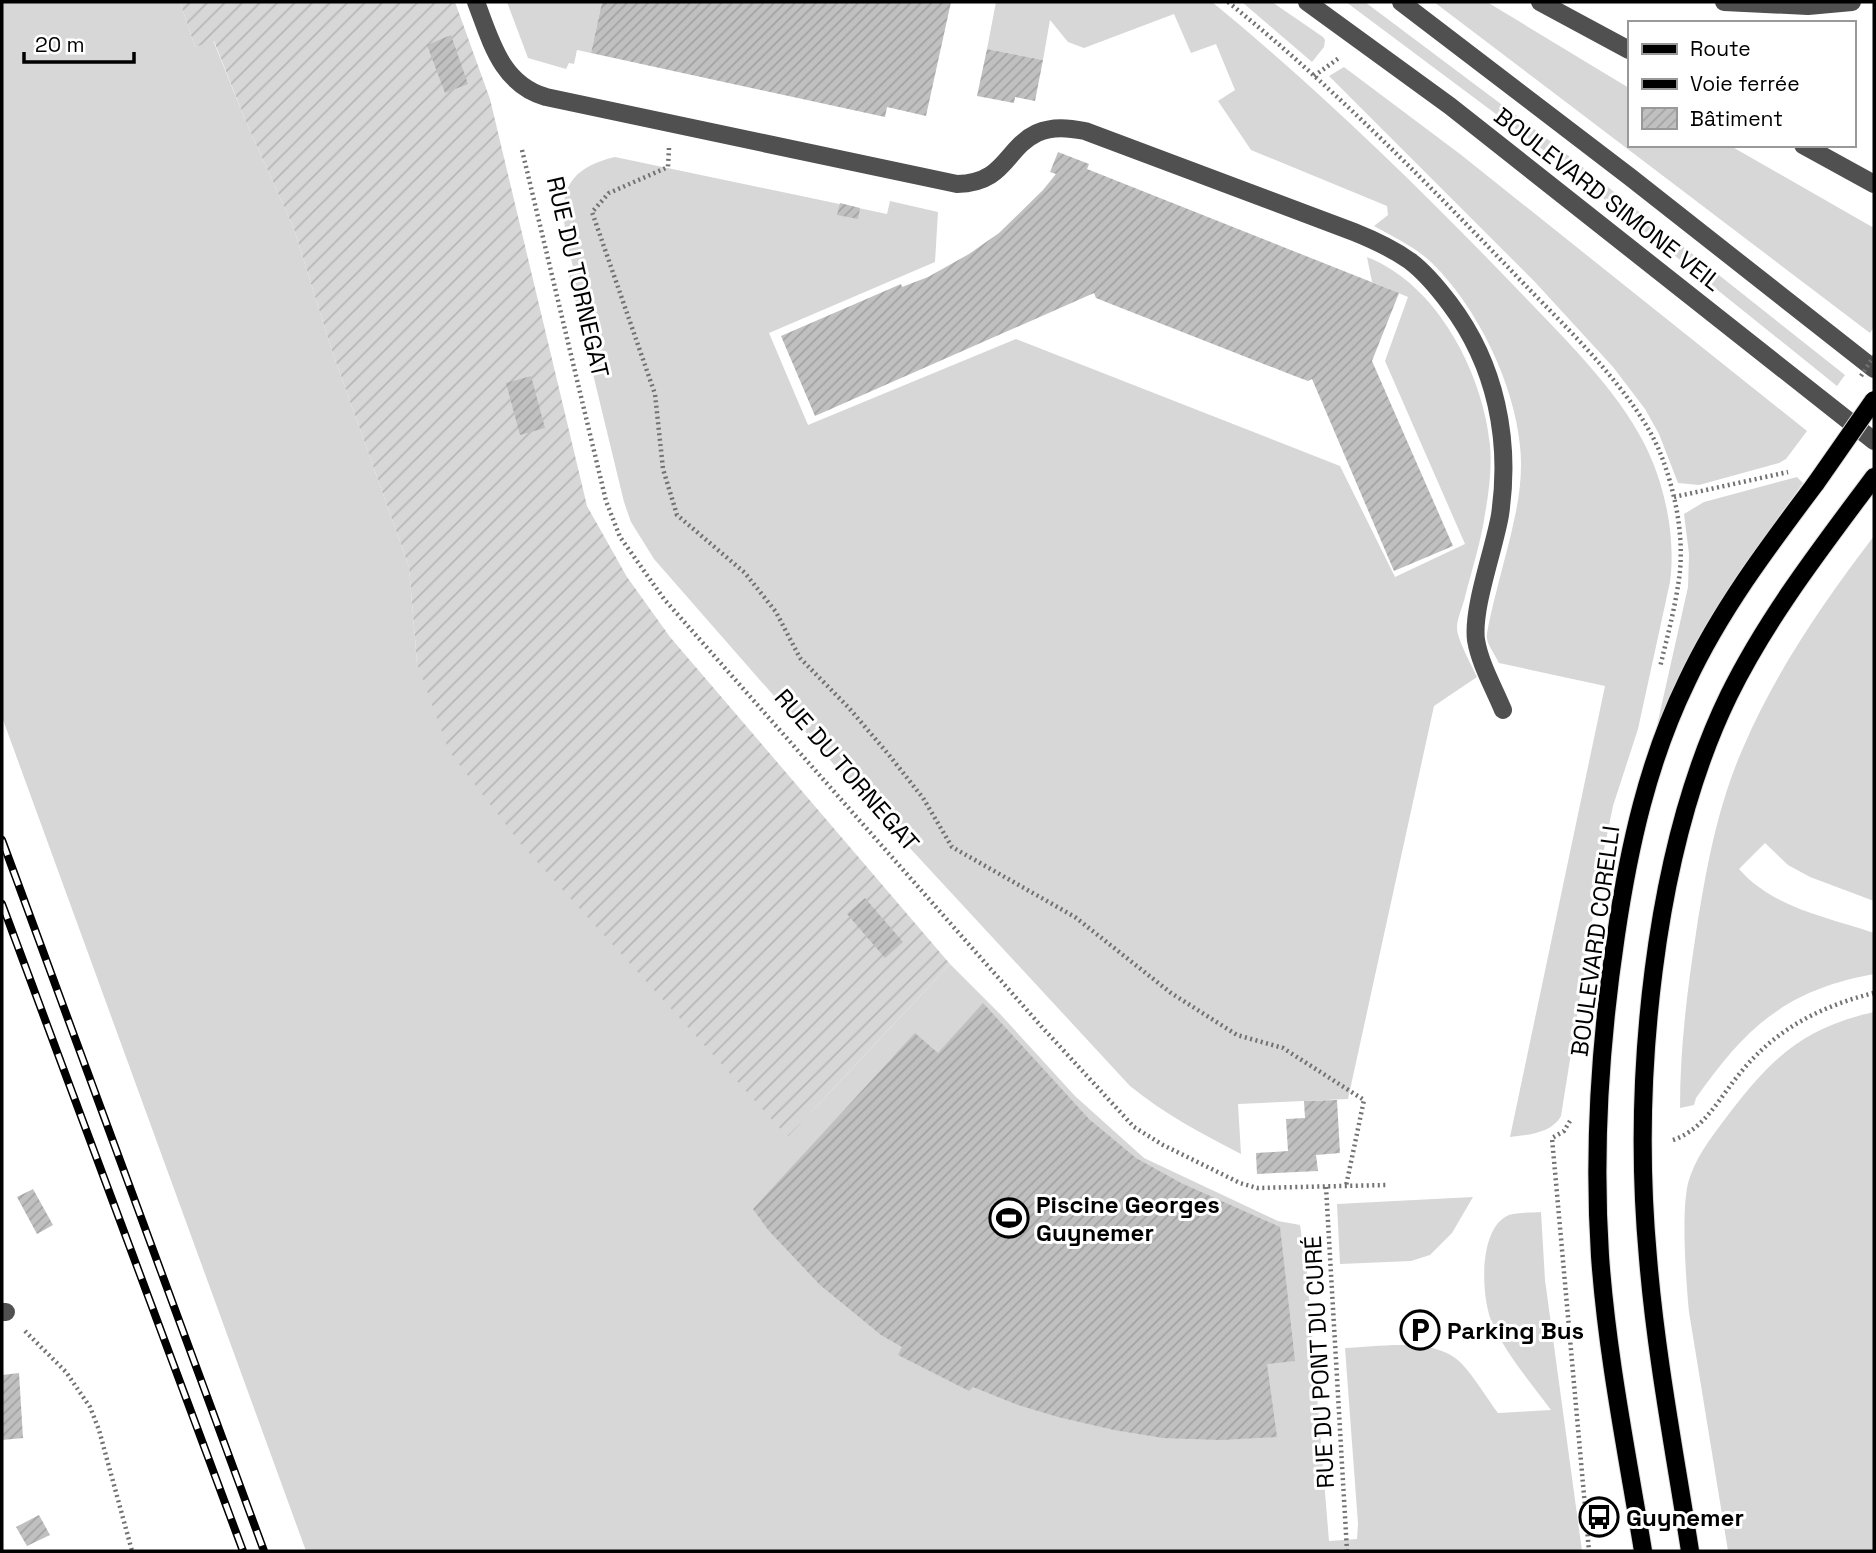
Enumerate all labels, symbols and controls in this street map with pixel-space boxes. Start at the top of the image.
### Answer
scale bar [24,21,135,65]
legend [1628,21,1855,147]
text: 20 m [35,31,85,58]
text: Route [1690,35,1751,62]
text: Voie ferrée [1690,70,1800,97]
street label: BOULEVARD SIMONE VEIL [1488,100,1728,298]
text: Bâtiment [1690,105,1783,132]
street label: RUE DU TORNEGAT [540,173,616,381]
street label: RUE DU TORNEGAT [768,682,926,858]
street label: BOULEVARD CORELLI [1563,824,1627,1058]
place label: Piscine Georges Guynemer [1036,1189,1220,1248]
sports icon: Piscine Georges Guynemer [988,1197,1030,1239]
street label: RUE DU PONT DU CURÉ [1297,1235,1341,1489]
parking icon: Parking Bus [1399,1309,1441,1351]
place label: Parking Bus [1447,1315,1584,1346]
bus stop icon: Guynemer [1578,1496,1620,1538]
place label: Guynemer [1626,1502,1744,1533]

